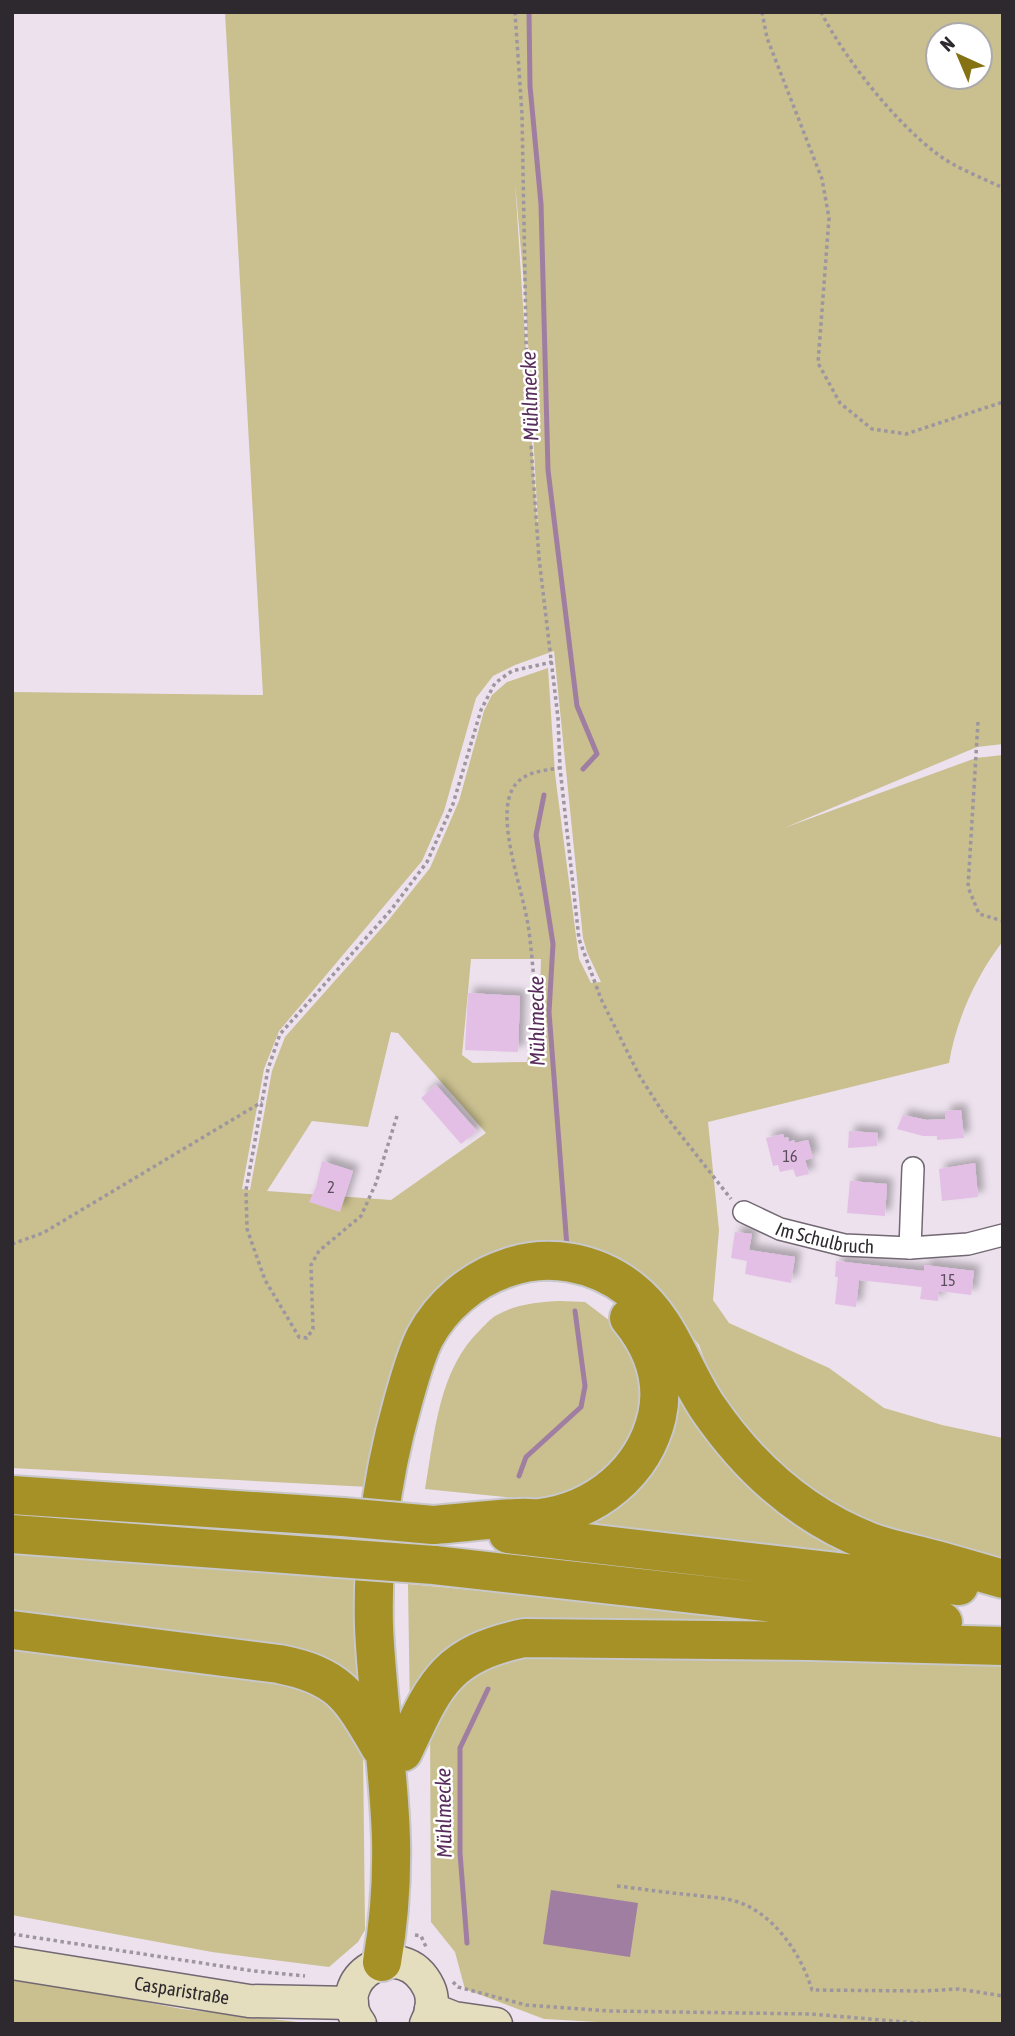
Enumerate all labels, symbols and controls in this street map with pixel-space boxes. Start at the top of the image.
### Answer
north arrow [924,21,994,91]
text: N [936,32,959,56]
water label: Mühlmecke [515,350,543,442]
water label: Mühlmecke [523,976,549,1066]
house number: 16 [782,1147,798,1165]
house number: 2 [327,1178,335,1196]
street label: Im Schulbruch [772,1217,875,1257]
house number: 15 [940,1271,956,1289]
water label: Mühlmecke [430,1768,456,1858]
street label: Casparistraße [133,1972,231,2009]

